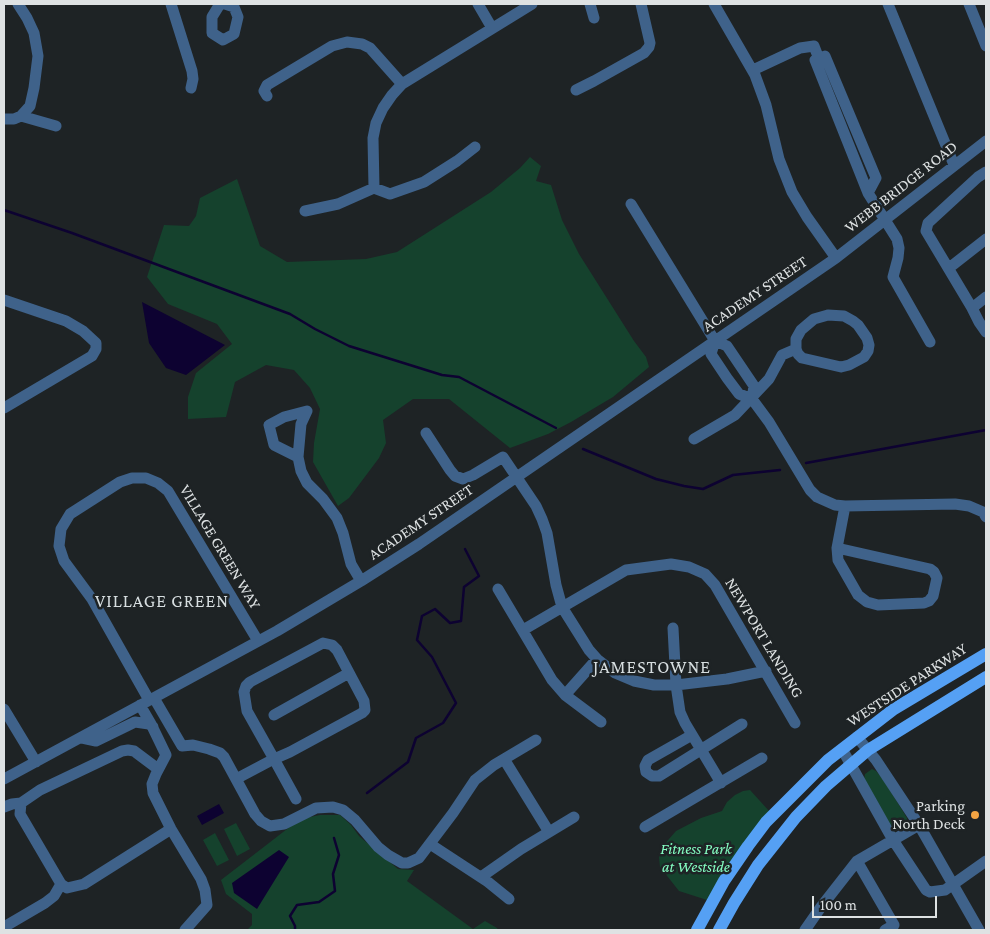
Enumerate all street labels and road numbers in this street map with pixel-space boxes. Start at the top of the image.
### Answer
street label: WEBB BRIDGE ROAD [841,137,961,237]
street label: ACADEMY STREET [699,252,811,336]
street label: ACADEMY STREET [365,480,477,564]
street label: VILLAGE GREEN WAY [175,481,265,613]
street label: NEWPORT LANDING [721,575,807,701]
street label: WESTSIDE PARKWAY [843,639,971,731]

